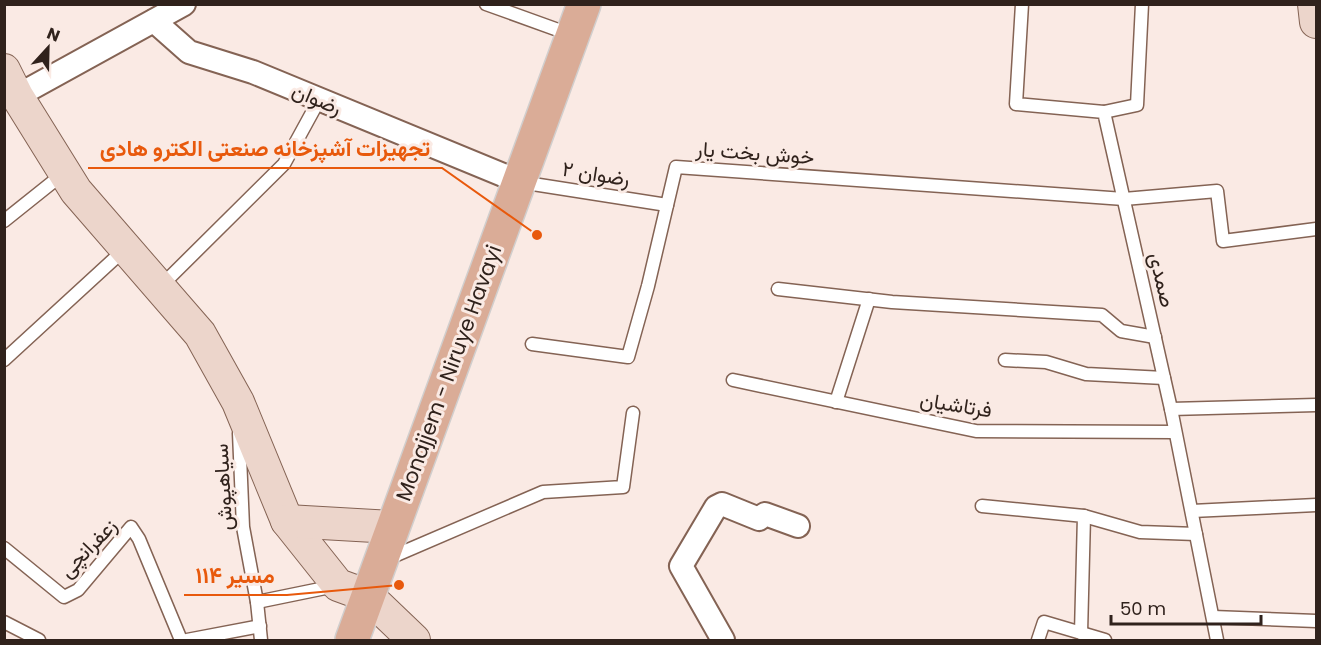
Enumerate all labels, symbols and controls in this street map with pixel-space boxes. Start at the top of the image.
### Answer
north arrow [18,18,78,78]
text: N [44,22,63,47]
street label: رضوان [288,75,347,122]
callout: تجهیزات آشپزخانه صنعتی الکترو هادی [88,128,442,168]
text: تجهیزات آشپزخانه صنعتی الکترو هادی [100,133,430,164]
street label: خوش بخت یار [694,134,815,171]
street label: رضوان ۲ [560,154,632,193]
street label: Monajjem - Niruye Havayi [389,241,508,505]
street label: صمدی [1142,250,1183,310]
street label: فرتاشیان [918,385,994,425]
street label: سیاهپوش [206,443,239,531]
street label: زعفرانچی [52,512,123,584]
callout: مسیر ۱۱۴ [184,555,287,595]
text: مسیر ۱۱۴ [195,560,275,591]
scale bar [1111,588,1261,626]
text: 50 m [1120,596,1166,621]

